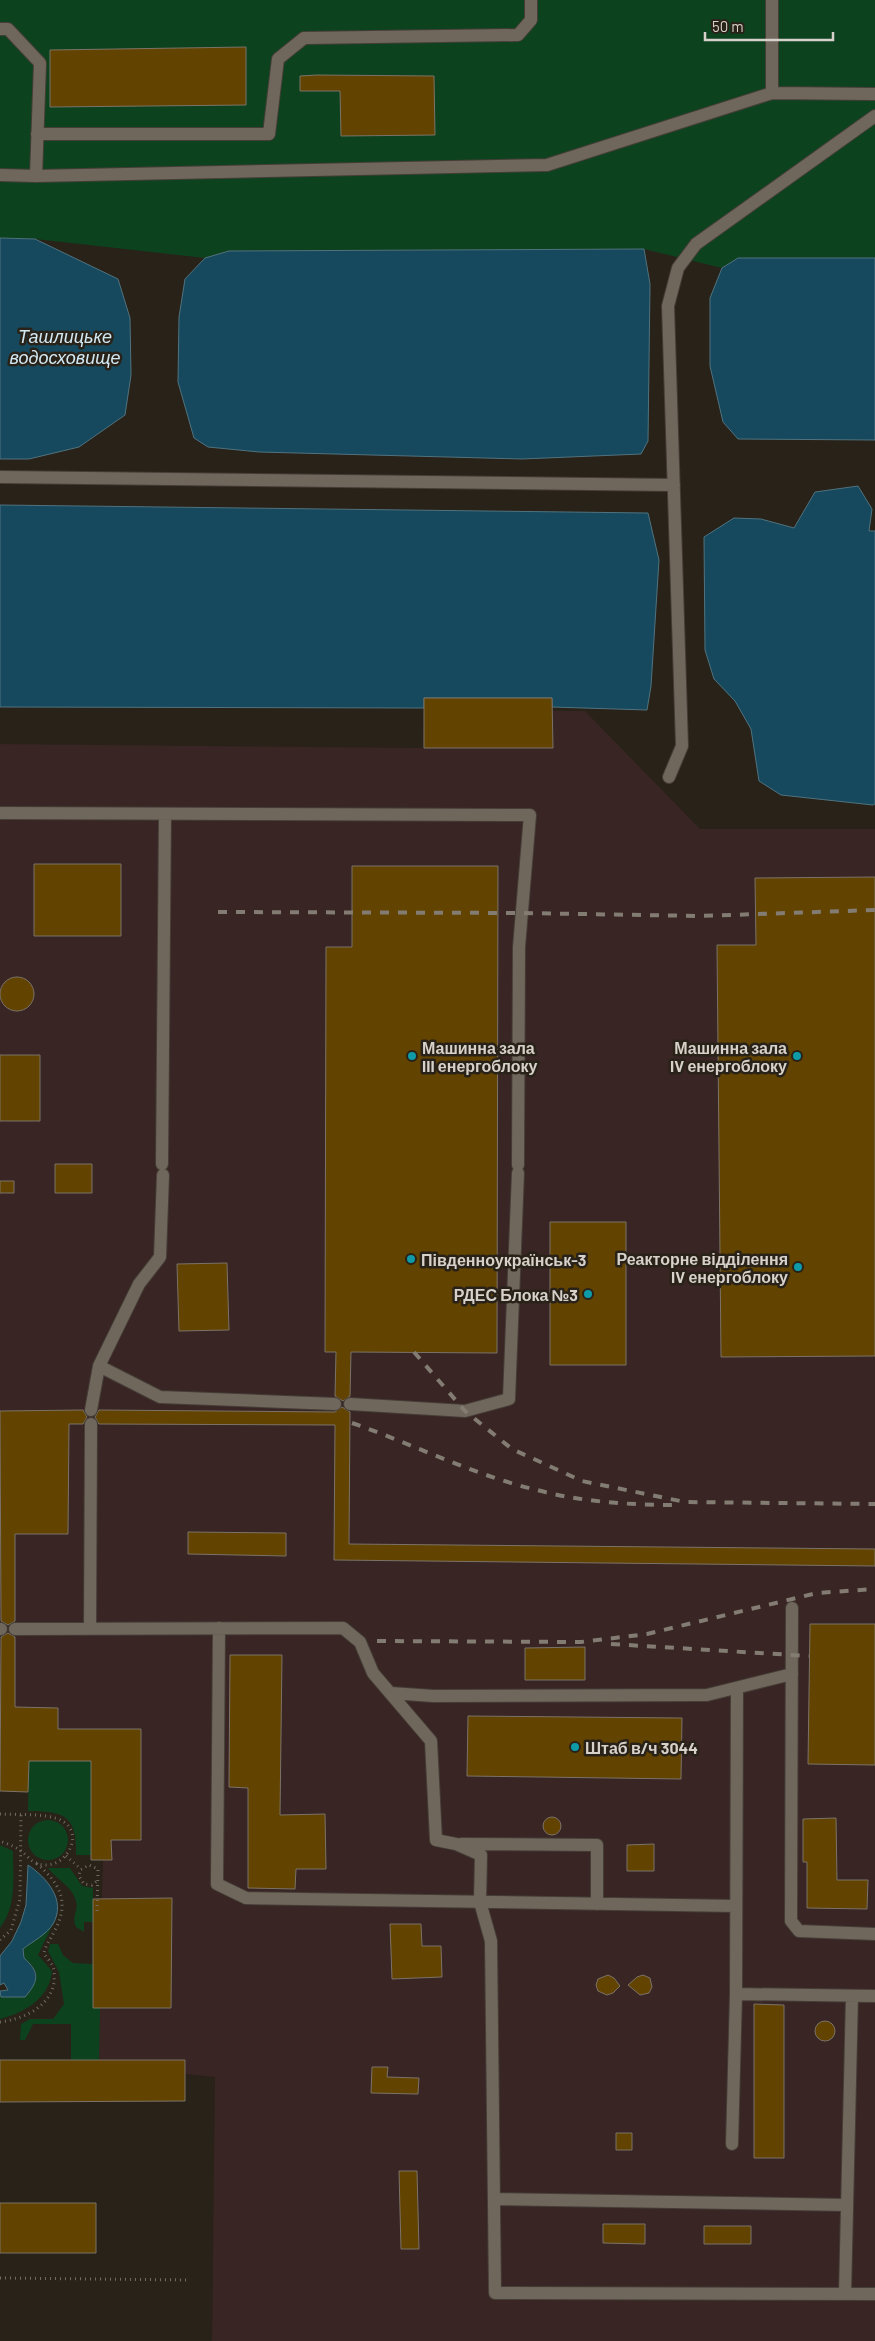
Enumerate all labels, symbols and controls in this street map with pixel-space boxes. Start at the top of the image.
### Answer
scale bar [705,10,832,42]
text: 50 m [712,17,744,35]
water label: Ташлицьке водосховище [9,325,121,368]
place label: Машинна зала III енергоблоку [422,1038,538,1075]
place label: Машинна зала IV енергоблоку [670,1038,787,1075]
marker: Машинна зала III енергоблоку [406,1050,418,1062]
marker: Машинна зала IV енергоблоку [791,1050,803,1062]
place label: Реакторне відділення IV енергоблоку [616,1249,788,1286]
place label: Південноукраїнськ-3 [421,1250,586,1269]
marker: Південноукраїнськ-3 [405,1253,417,1265]
marker: Реакторне відділення IV енергоблоку [792,1261,804,1273]
place label: РДЕС Блока №3 [454,1285,578,1304]
marker: РДЕС Блока №3 [582,1288,594,1300]
place label: Штаб в/ч 3044 [585,1738,698,1757]
marker: Штаб в/ч 3044 [569,1741,581,1753]

